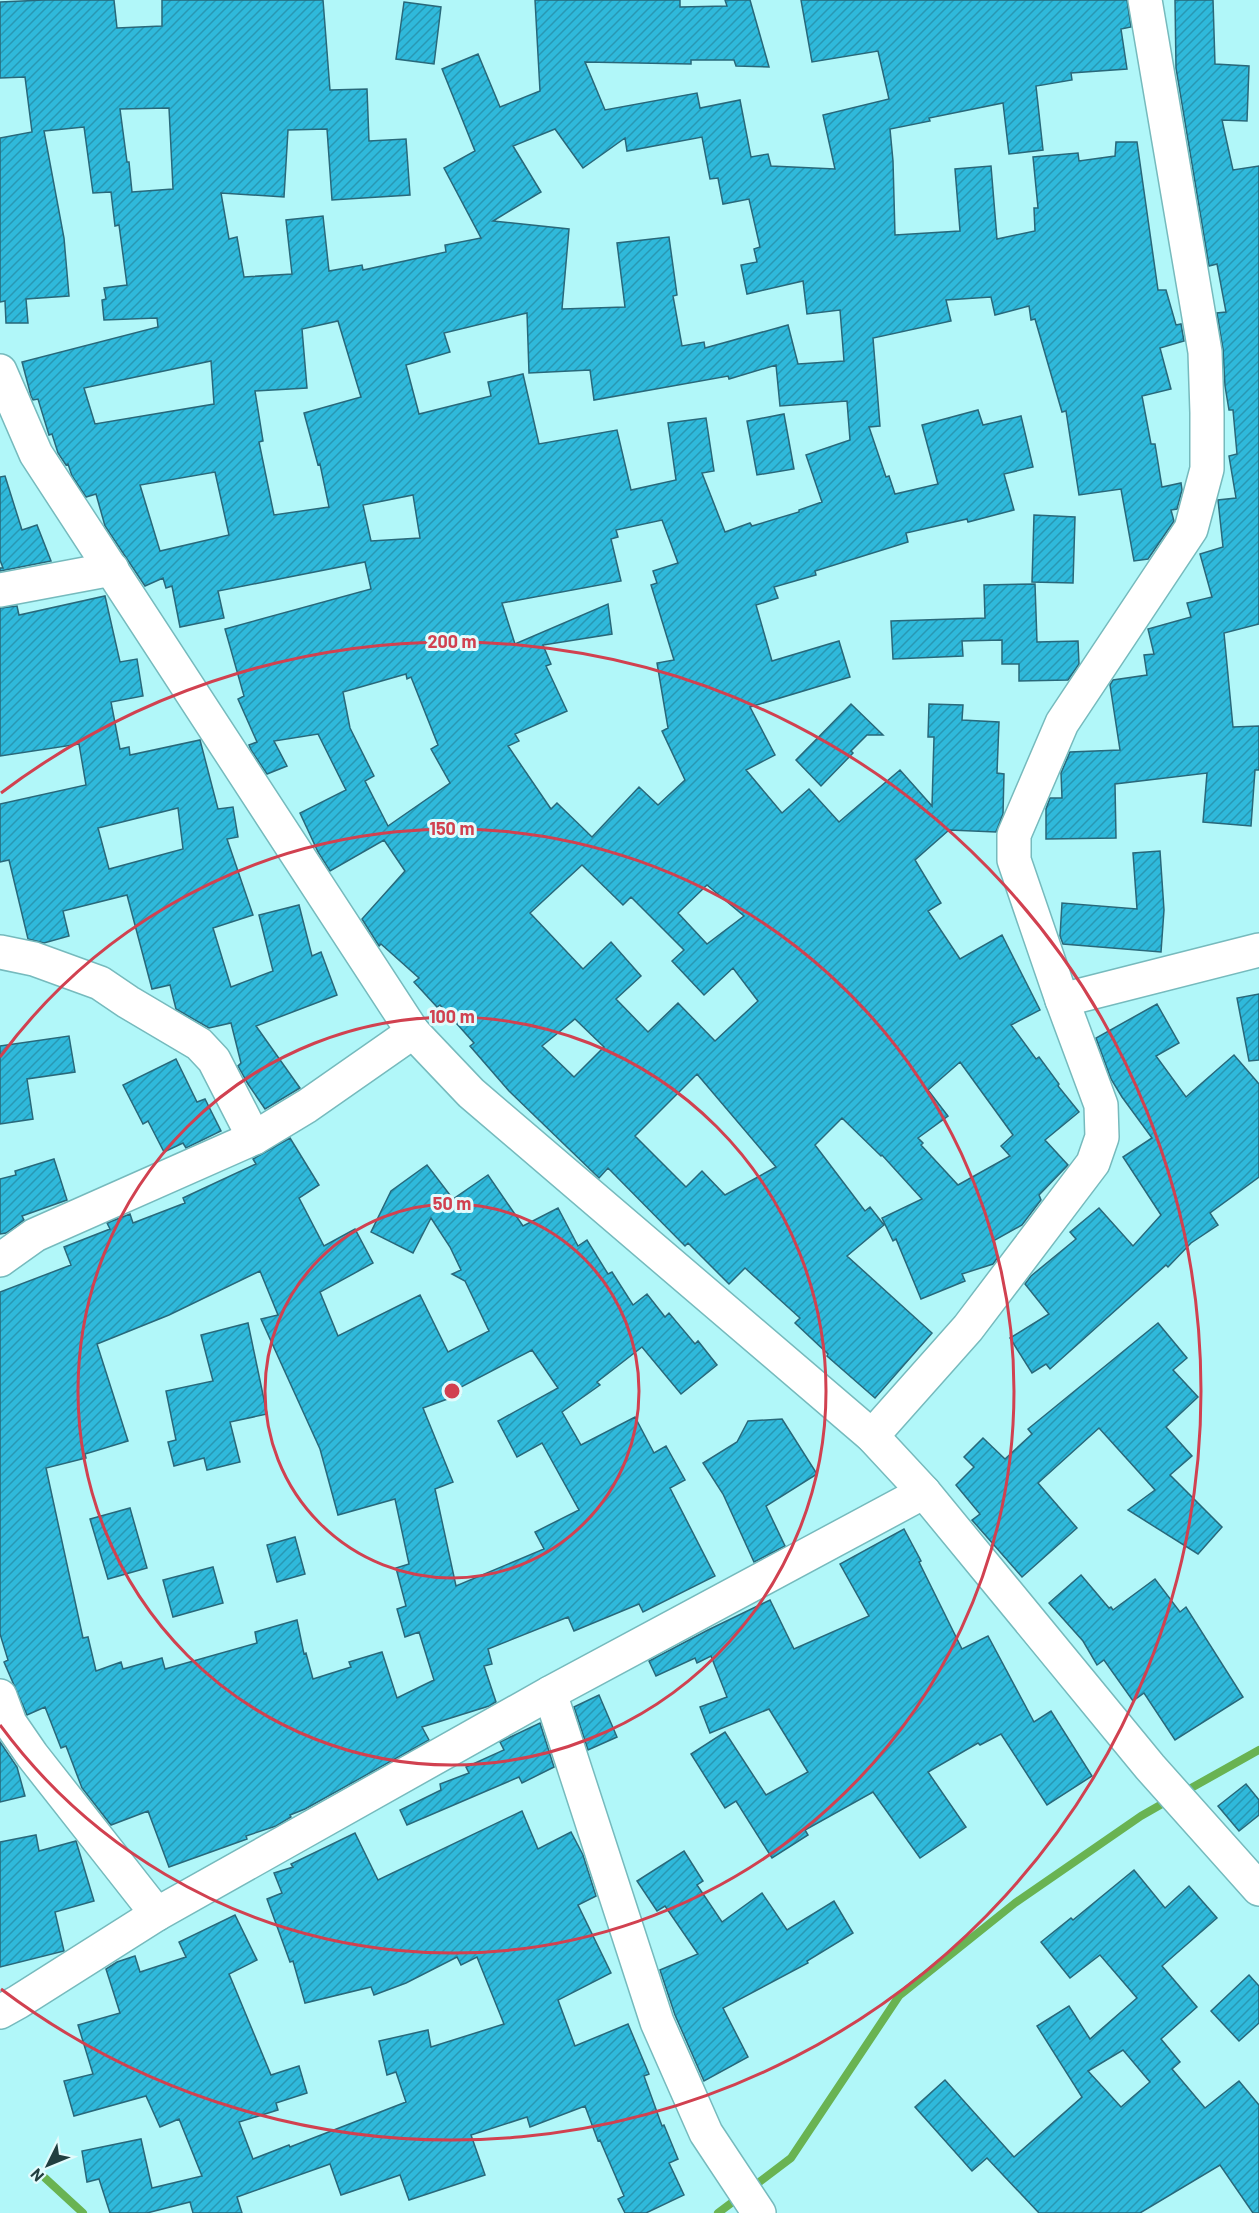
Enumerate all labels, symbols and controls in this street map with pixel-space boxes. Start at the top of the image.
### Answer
text: 200 m [427,630,477,652]
text: 150 m [430,817,474,839]
text: 100 m [429,1005,475,1027]
text: 50 m [433,1192,471,1214]
centre of rings [442,1381,462,1401]
north arrow [18,2135,78,2195]
text: N [26,2165,47,2186]

